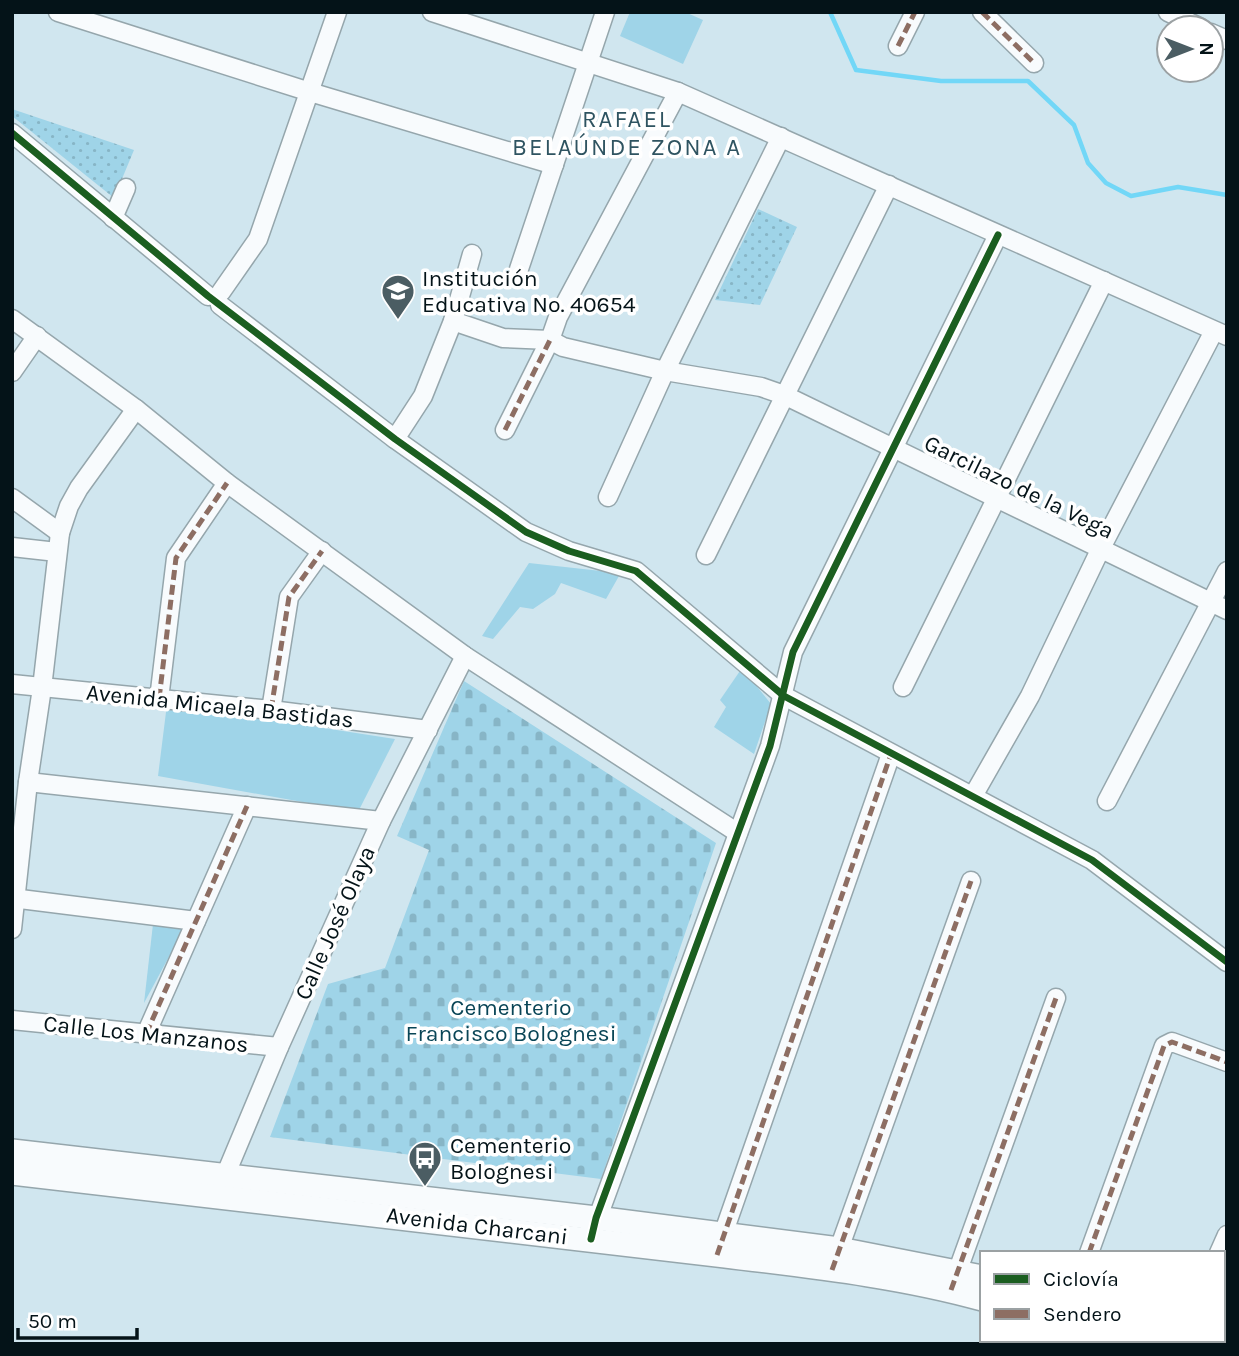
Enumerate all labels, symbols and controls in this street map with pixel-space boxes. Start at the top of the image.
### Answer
north arrow [1155,14,1225,84]
text: N [1195,42,1217,56]
district label: RAFAEL BELAÚNDE ZONA A [512,105,742,161]
place label: Institución Educativa No. 40654 [422,265,636,318]
school or university icon: Institución Educativa No. 40654 [379,272,417,321]
street label: Garcilazo de la Vega [920,429,1118,545]
street label: Avenida Micaela Bastidas [85,679,355,733]
street label: Calle José Olaya [289,842,381,1004]
park label: Cementerio Francisco Bolognesi [405,994,617,1047]
street label: Calle Los Manzanos [42,1010,250,1058]
place label: Cementerio Bolognesi [450,1132,571,1185]
bus stop icon: Cementerio Bolognesi [406,1139,444,1188]
street label: Avenida Charcani [385,1201,569,1251]
legend [980,1251,1225,1342]
text: Ciclovía [1043,1267,1119,1291]
scale bar [18,1296,136,1340]
text: Sendero [1043,1302,1121,1326]
text: 50 m [28,1309,77,1333]

